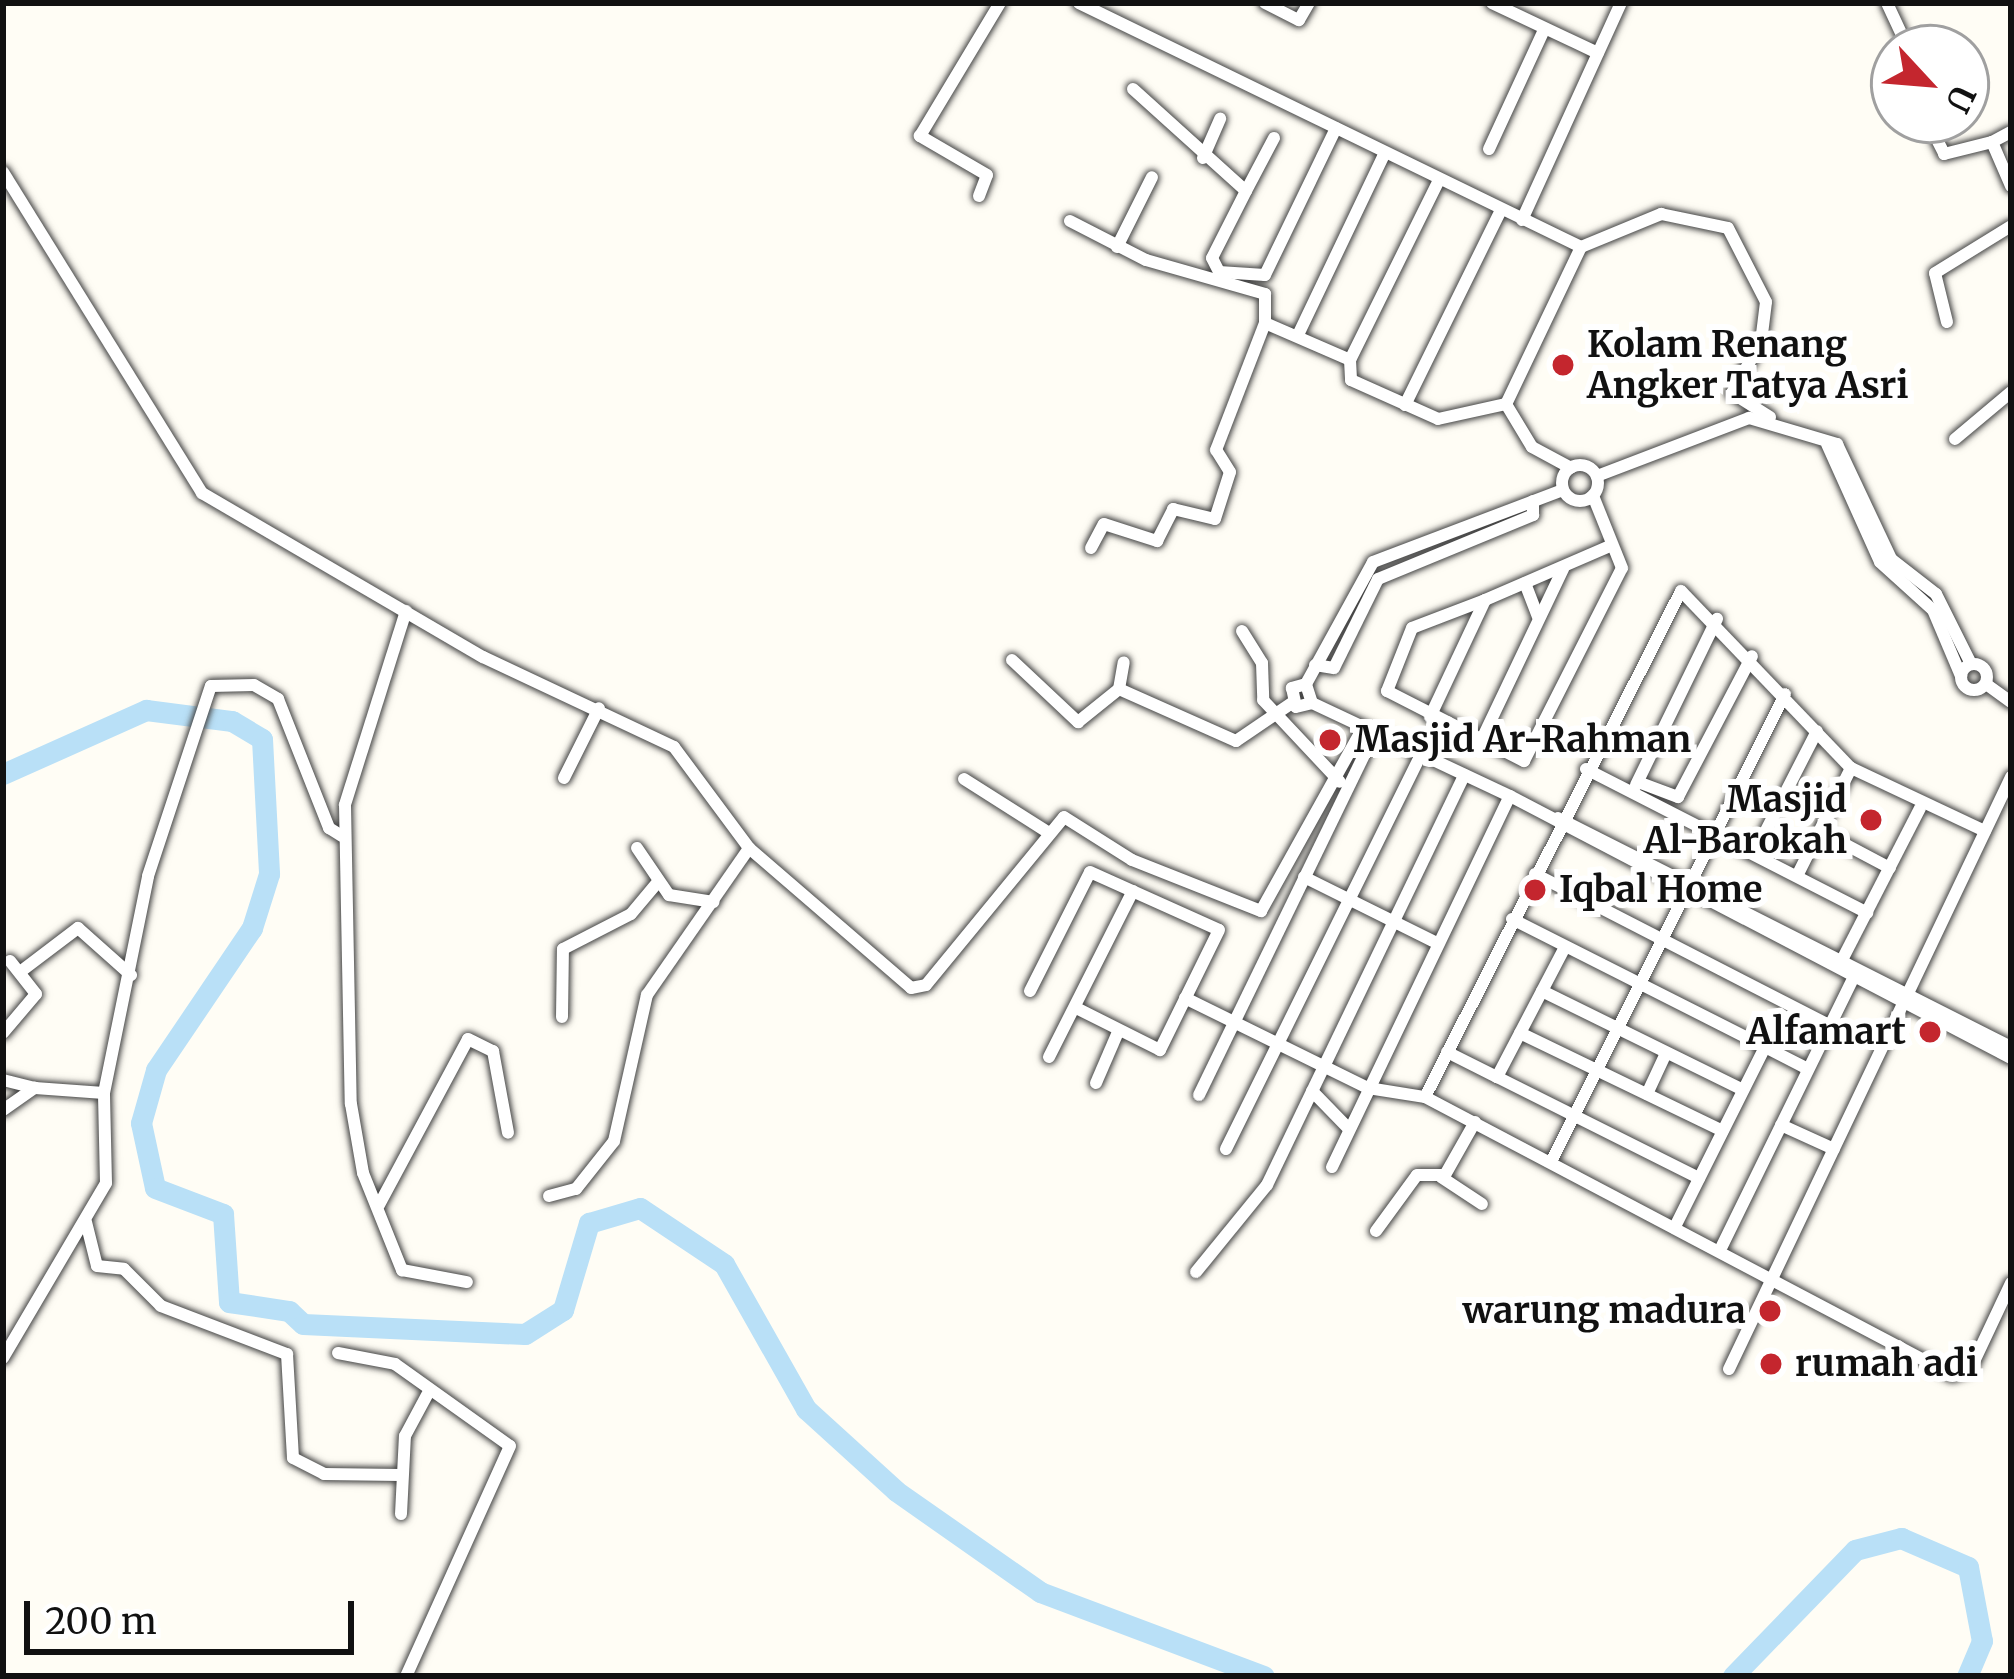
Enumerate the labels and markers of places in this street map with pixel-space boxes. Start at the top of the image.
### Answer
place label: Kolam Renang Angker Tatya Asri [1587,322,1908,407]
marker: Kolam Renang Angker Tatya Asri [1550,352,1576,378]
place label: Masjid Ar-Rahman [1354,718,1691,762]
marker: Masjid Ar-Rahman [1317,727,1343,753]
place label: Masjid Al-Barokah [1644,777,1847,862]
marker: Masjid Al-Barokah [1858,807,1884,833]
place label: Iqbal Home [1559,868,1762,912]
marker: Iqbal Home [1522,877,1548,903]
place label: Alfamart [1746,1010,1906,1054]
marker: Alfamart [1917,1019,1943,1045]
place label: warung madura [1462,1289,1746,1333]
marker: warung madura [1757,1298,1783,1324]
place label: rumah adi [1795,1342,1978,1386]
marker: rumah adi [1758,1351,1784,1377]

